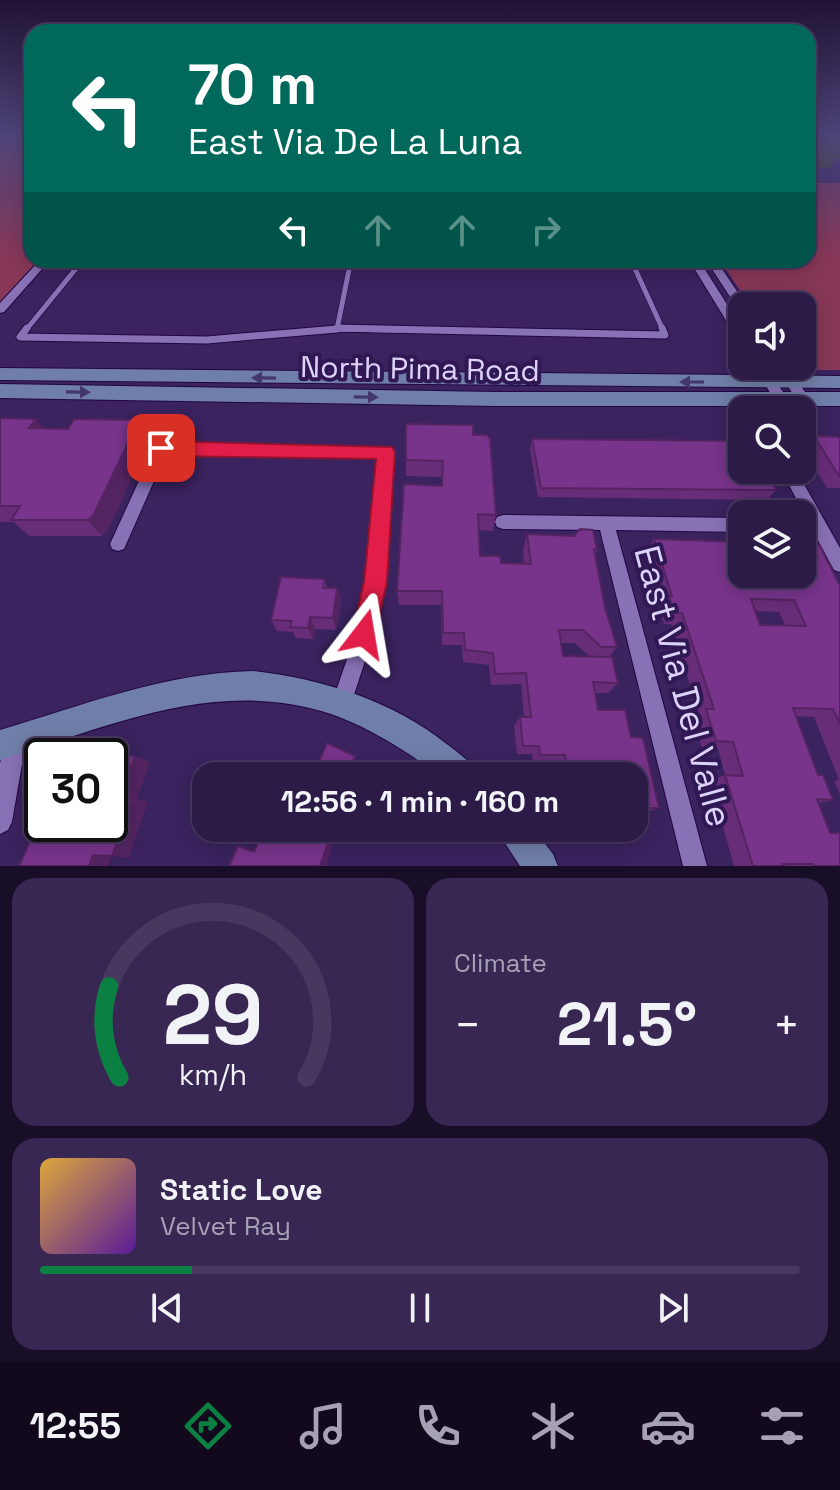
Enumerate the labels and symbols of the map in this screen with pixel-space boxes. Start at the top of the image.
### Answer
street label: North Pima Road [300,347,540,390]
one-way arrow [251,372,276,384]
one-way arrow [679,376,704,388]
one-way arrow [66,386,91,399]
one-way arrow [354,391,379,403]
pin [127,414,195,482]
street label: East Via Del Valle [623,541,743,832]
position arrow [322,592,406,676]
speed limit sign: 30 [24,738,128,842]

